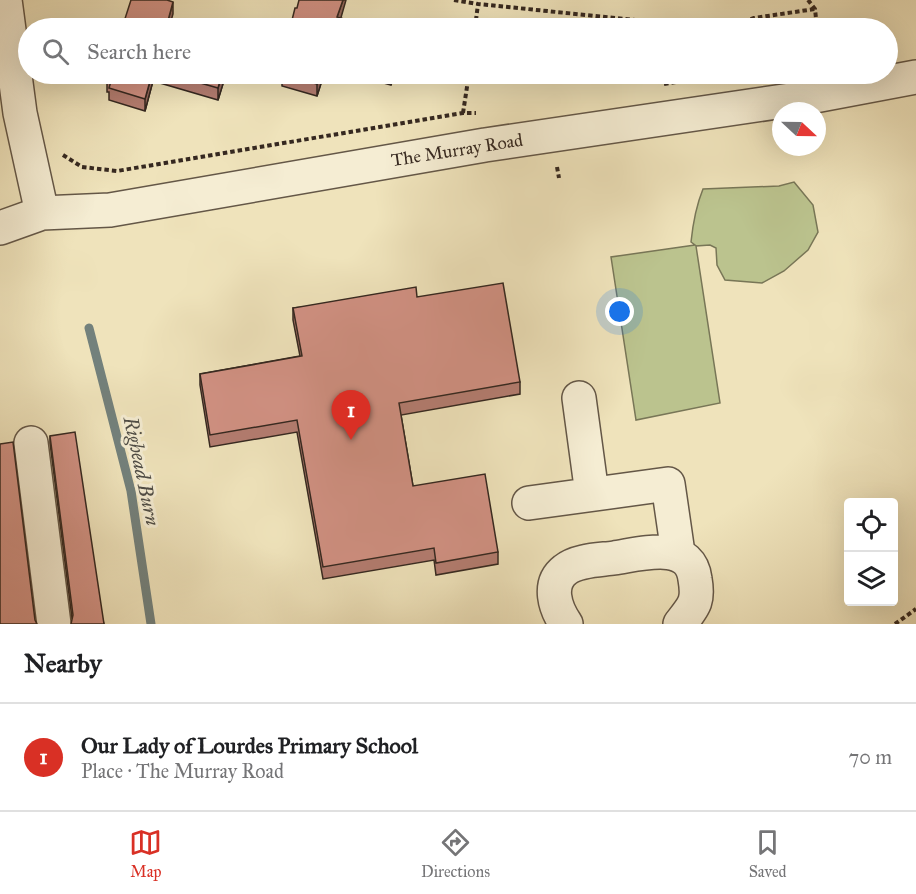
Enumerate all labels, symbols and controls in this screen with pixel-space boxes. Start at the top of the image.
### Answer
search box [18,18,898,84]
icon: search [39,35,72,68]
text: Search here [87,38,191,65]
north arrow [772,102,826,156]
street label: The Murray Road [390,129,524,171]
your location [605,297,634,326]
pin: 1 [332,390,370,440]
water label: Righead Burn [119,413,165,528]
map controls [844,498,898,606]
button: locate [844,498,898,552]
button: layers [844,552,898,606]
text: Nearby [24,647,102,679]
text: Our Lady of Lourdes Primary School [81,732,418,759]
text: 1 [40,745,47,769]
text: 70 m [849,745,892,769]
text: Place · The Murray Road [81,759,284,783]
tab: Map [129,826,162,881]
tab: Directions [421,826,490,881]
tab: Saved [749,826,787,881]

